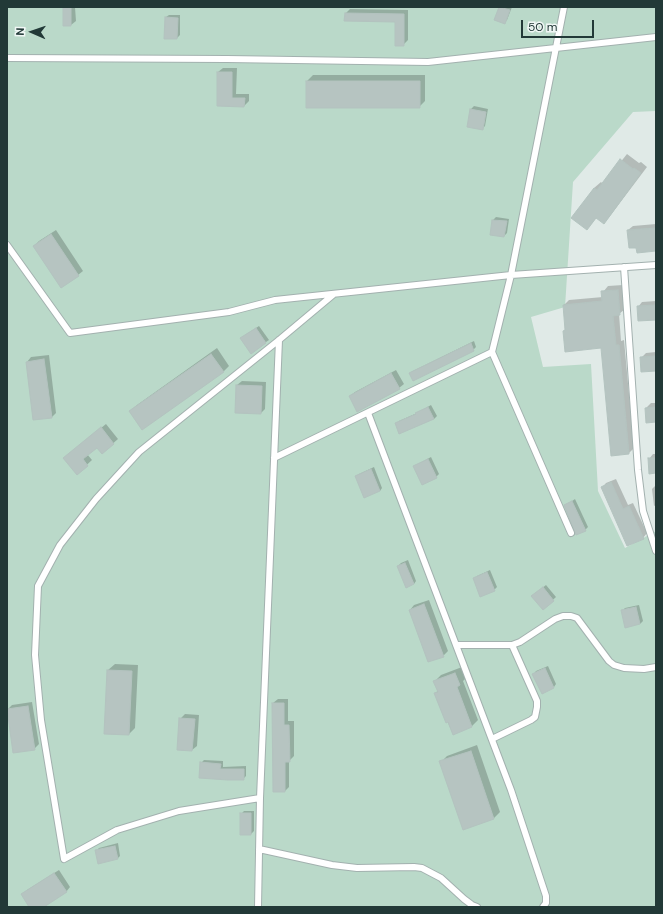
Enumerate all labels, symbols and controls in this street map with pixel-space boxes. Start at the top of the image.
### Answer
north arrow [12,12,52,52]
scale bar [523,12,596,38]
text: 50 m [528,19,557,35]
text: N [13,27,27,36]

